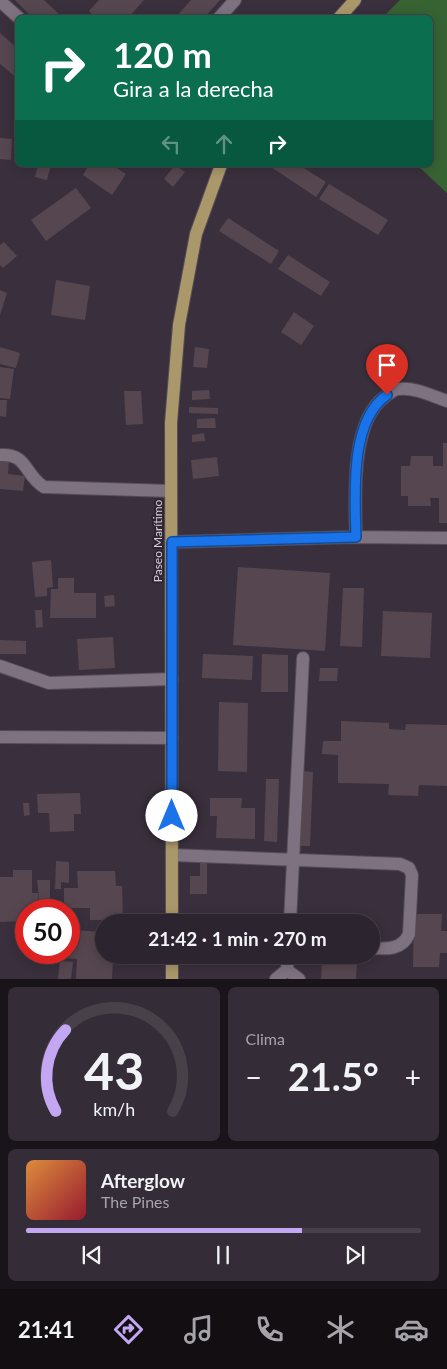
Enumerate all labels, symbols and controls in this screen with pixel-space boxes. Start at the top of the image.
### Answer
text: 120 m [113,33,212,75]
icon: right [30,35,95,100]
text: Gira a la derecha [113,75,274,102]
icon: left [157,130,185,158]
icon: ahead [210,130,238,158]
icon: right [263,130,291,158]
pin [366,344,408,395]
icon: arrive [373,351,401,379]
street label: Paseo Marítimo [150,499,165,582]
position arrow [145,789,197,841]
speed limit sign: 50 [15,899,80,964]
text: 21:42 · 1 min · 270 m [148,927,327,950]
text: Clima [246,1029,285,1048]
text: 43 [84,1039,144,1101]
text: 21.5° [288,1053,379,1099]
text: − [246,1060,262,1094]
text: + [405,1060,421,1094]
text: km/h [93,1098,135,1120]
text: Afterglow [101,1169,185,1192]
text: The Pines [101,1192,170,1211]
icon: previous [78,1241,106,1269]
icon: pause [209,1241,237,1269]
icon: next [341,1241,369,1269]
icon: directions [111,1312,146,1347]
icon: music [181,1312,216,1347]
icon: phone [252,1312,287,1347]
icon: climate [323,1312,358,1347]
icon: car [394,1312,429,1347]
text: 21:41 [18,1316,75,1343]

